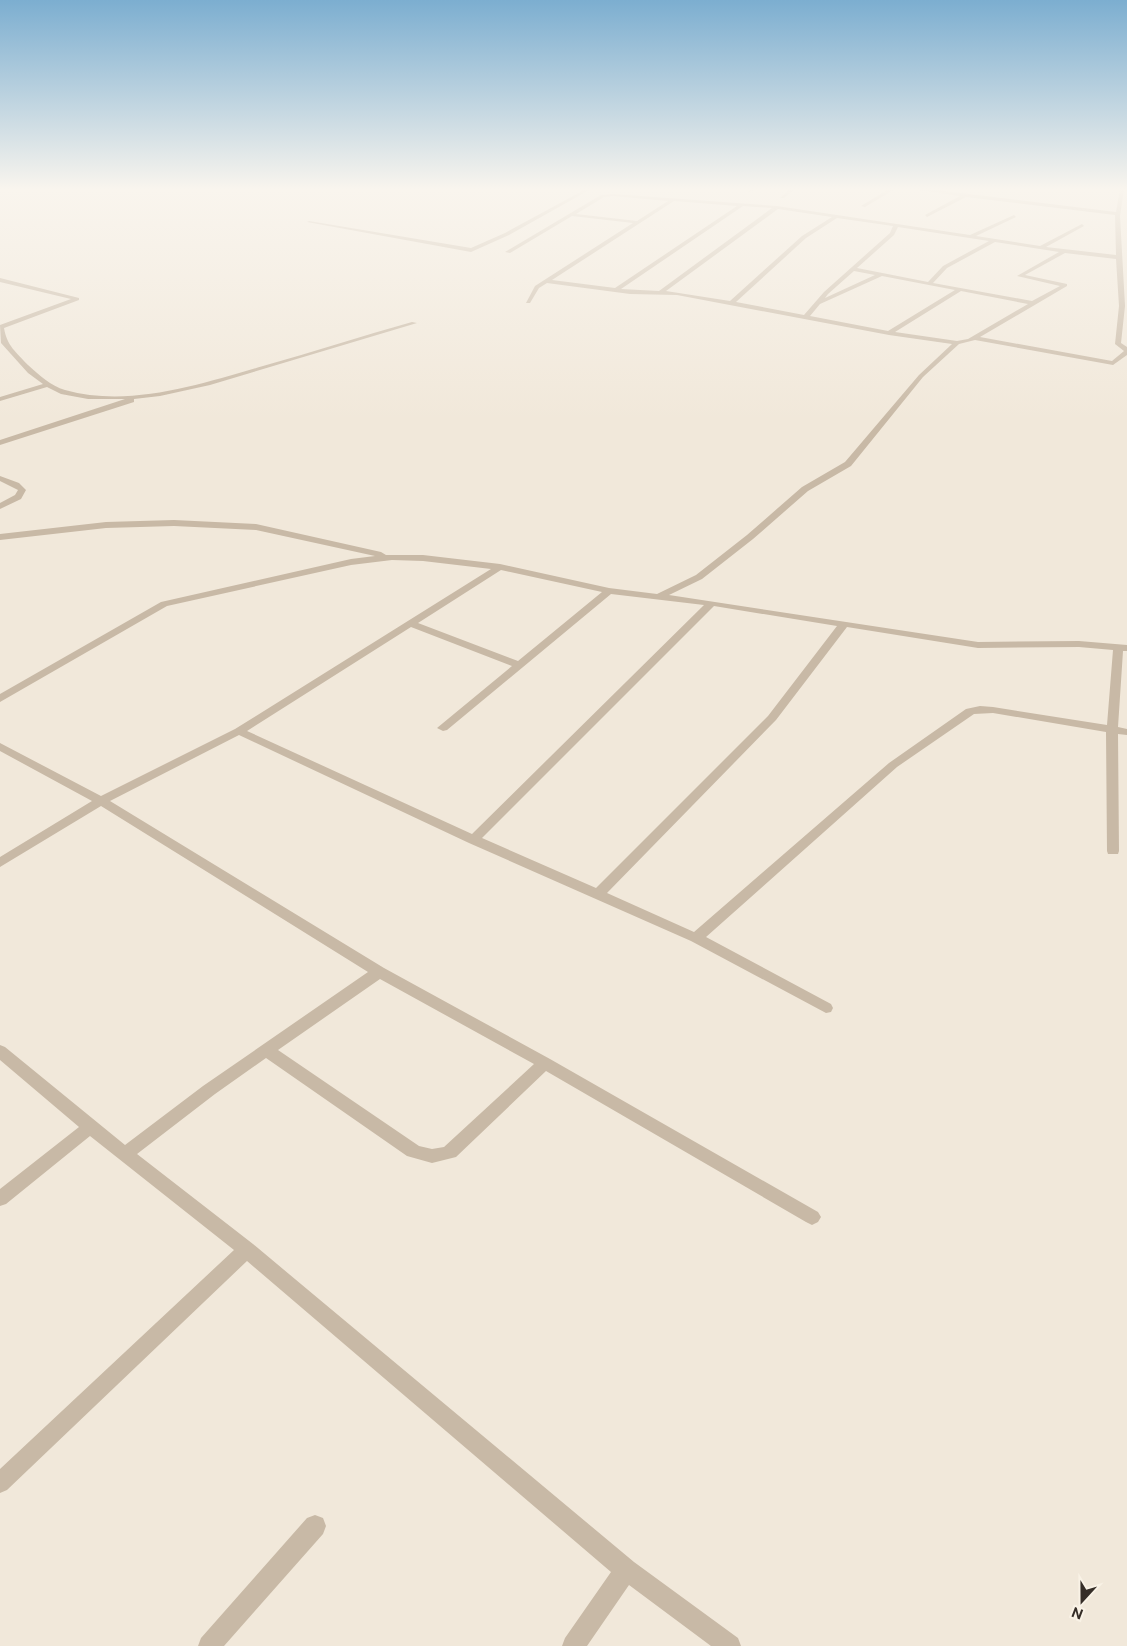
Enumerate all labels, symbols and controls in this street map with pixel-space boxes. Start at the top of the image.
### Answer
north arrow [1057,1576,1107,1626]
text: N [1069,1604,1085,1623]

